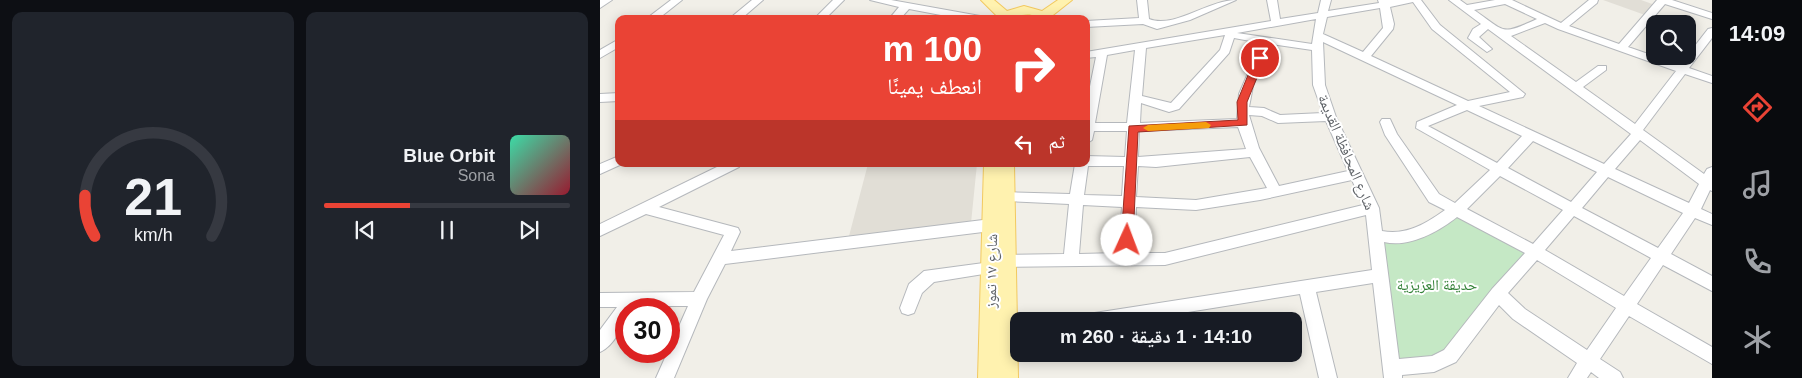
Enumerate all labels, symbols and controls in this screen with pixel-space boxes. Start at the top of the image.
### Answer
map controls [1646,15,1696,65]
button: search [1646,15,1696,65]
text: 14:09 [1729,21,1785,46]
text: 100 m [883,29,982,68]
icon: right [1000,35,1065,100]
pin [1239,37,1281,79]
icon: arrive [1246,44,1274,72]
text: انعطف يمينًا [887,74,982,99]
icon: directions [1740,90,1775,125]
street label: شارع المحافظة القديمة [1313,92,1379,213]
icon: left [1010,130,1038,158]
text: ثم [1048,131,1065,152]
text: Blue Orbit [403,145,495,166]
text: Sona [458,167,495,184]
icon: music [1740,167,1775,202]
text: 21 [124,168,182,226]
position arrow [1100,213,1152,265]
icon: previous [351,216,379,244]
icon: pause [433,216,461,244]
icon: next [515,216,543,244]
text: km/h [134,225,172,245]
street label: شارع ١٧ تموز [982,233,1002,309]
icon: phone [1740,244,1775,279]
park label: حديقة العزيزية [1397,276,1478,294]
speed limit sign: 30 [615,298,680,363]
icon: climate [1740,322,1775,357]
text: 14:10 · 1 دقيقة · 260 m [1060,326,1252,347]

